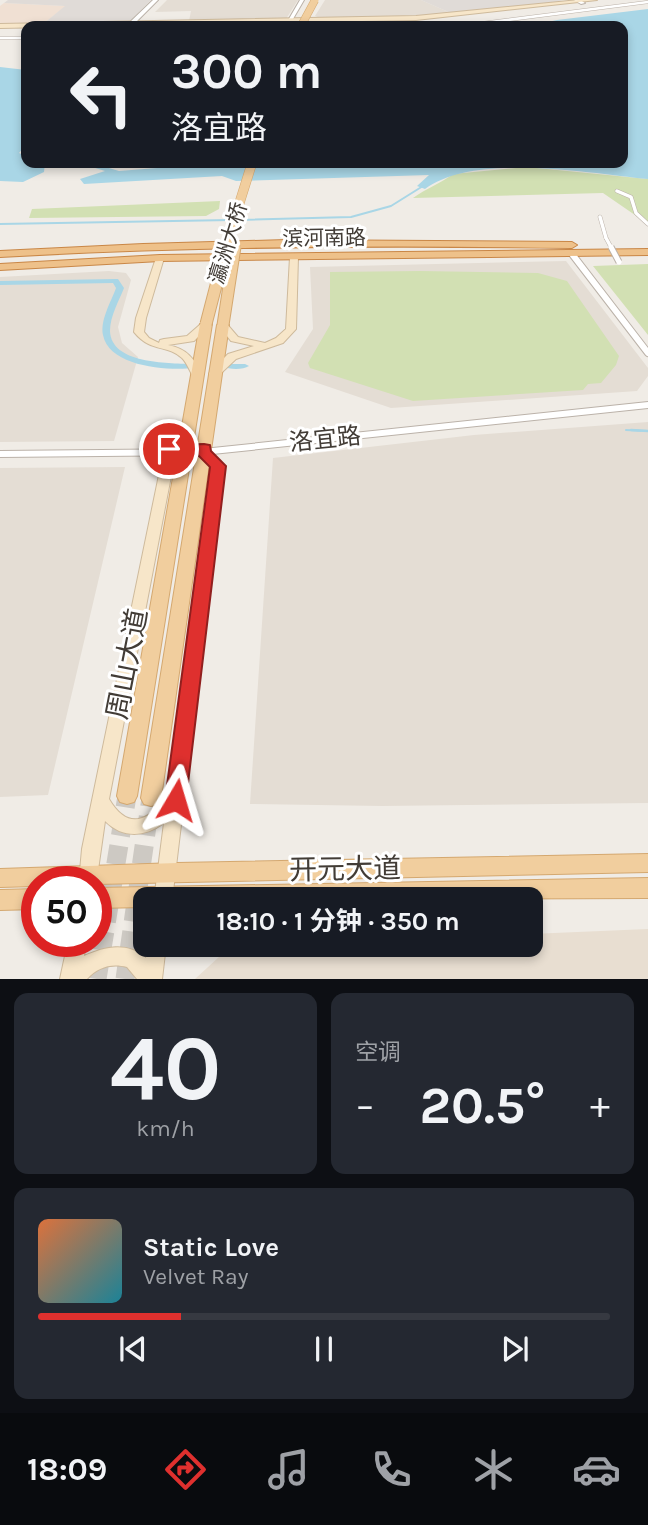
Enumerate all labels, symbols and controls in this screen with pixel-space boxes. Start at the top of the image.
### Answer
text: 300 m [171,43,322,100]
icon: left [56,49,147,140]
text: 洛宜路 [171,110,267,147]
street label: 瀛洲大桥 [204,199,252,287]
street label: 滨河南路 [282,225,366,251]
pin [139,419,199,479]
street label: 洛宜路 [288,421,362,457]
icon: arrive [150,430,188,468]
street label: 周山大道 [100,606,154,722]
position arrow [139,763,213,837]
street label: 开元大道 [289,852,401,886]
speed limit sign: 50 [21,866,112,957]
text: 18:10 · 1 分钟 · 350 m [216,906,460,937]
text: 40 [110,1016,221,1122]
text: 空调 [355,1039,401,1066]
text: 20.5° [420,1075,546,1136]
text: − [355,1083,375,1128]
text: + [590,1083,610,1128]
text: km/h [136,1115,195,1142]
text: Static Love [143,1232,279,1263]
text: Velvet Ray [143,1263,248,1290]
icon: previous [114,1330,152,1368]
icon: pause [305,1330,343,1368]
icon: next [496,1330,534,1368]
icon: directions [161,1445,210,1494]
icon: music [264,1445,313,1494]
icon: phone [367,1445,416,1494]
icon: climate [469,1445,518,1494]
icon: car [572,1445,621,1494]
text: 18:09 [27,1451,107,1488]

